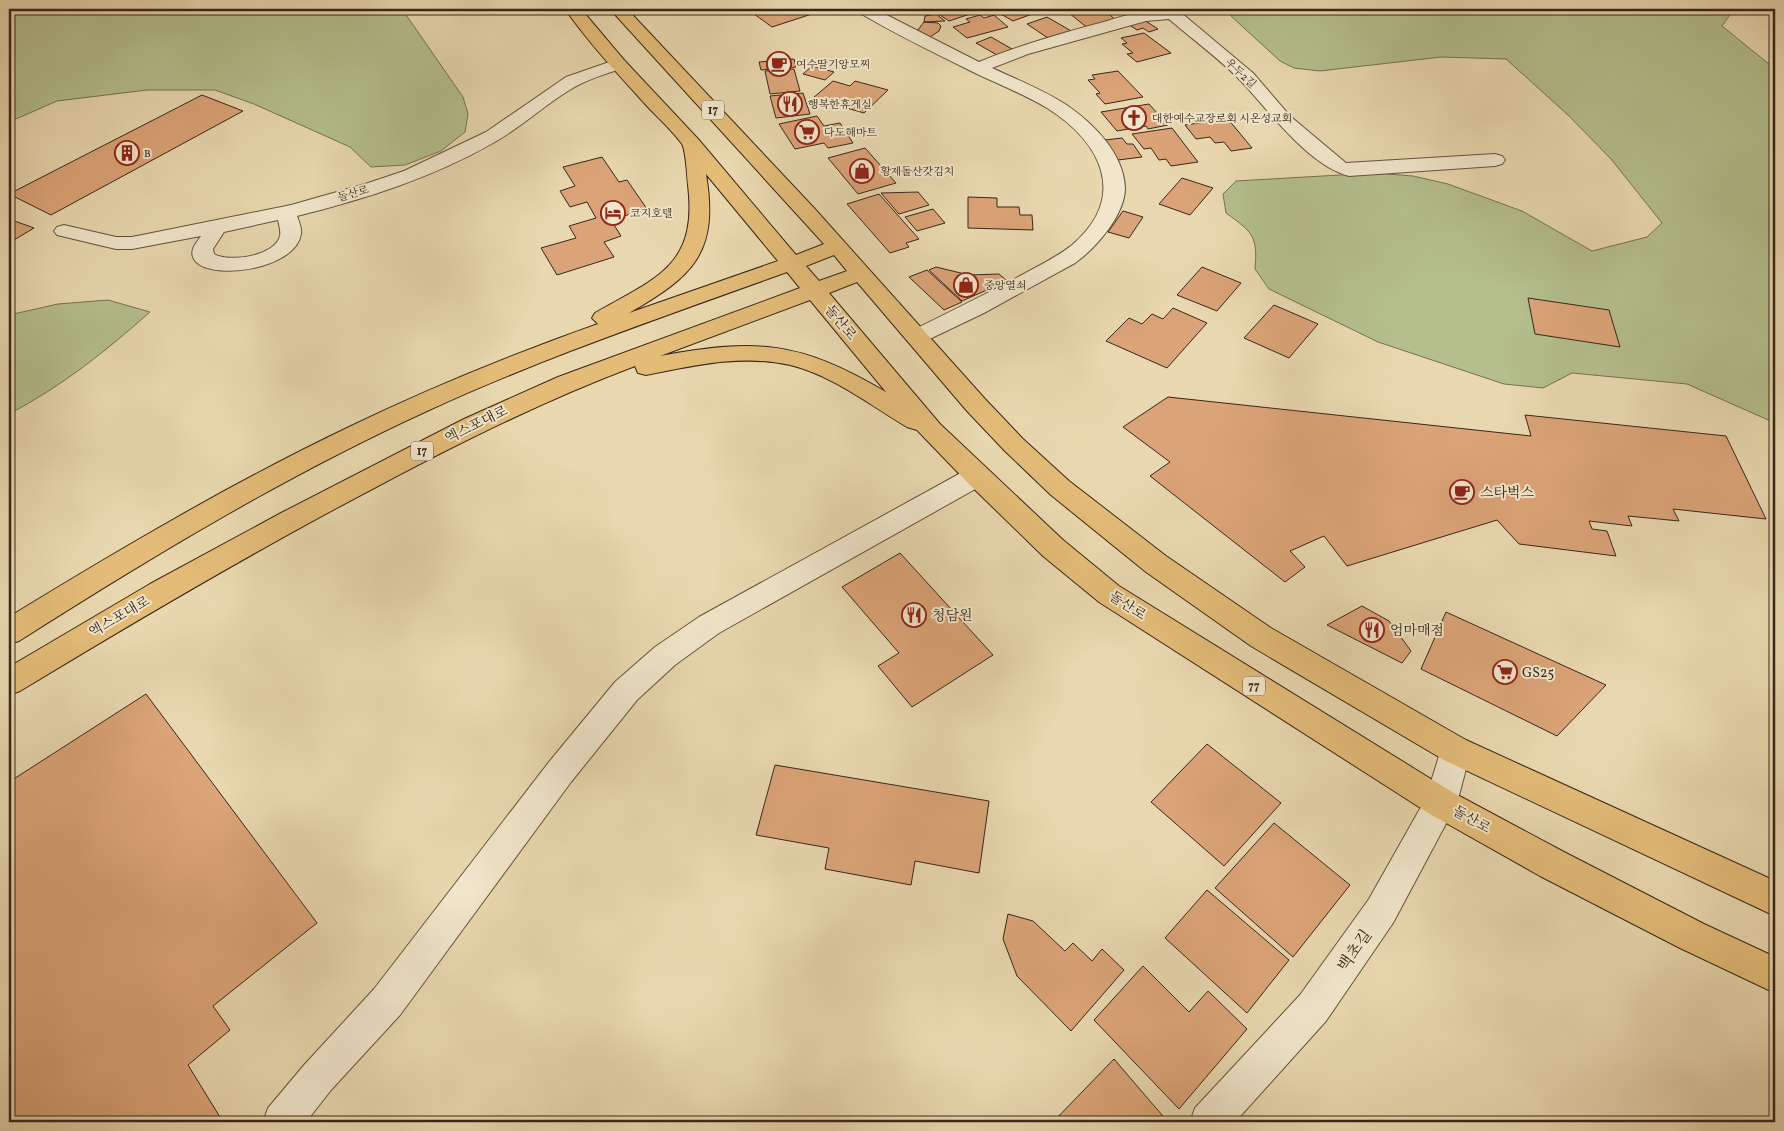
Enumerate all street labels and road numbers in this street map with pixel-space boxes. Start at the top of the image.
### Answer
street label: 우두2길 [1221,56,1259,92]
road number: 17 [702,100,724,120]
street label: 돌산로 [336,183,371,206]
street label: 돌산로 [820,301,860,345]
street label: 엑스포대로 [442,402,512,449]
road number: 17 [411,442,433,461]
street label: 돌산로 [1105,587,1150,626]
street label: 엑스포대로 [86,592,154,642]
road number: 77 [1243,676,1265,696]
street label: 돌산로 [1449,802,1494,839]
street label: 백초길 [1333,926,1378,976]

